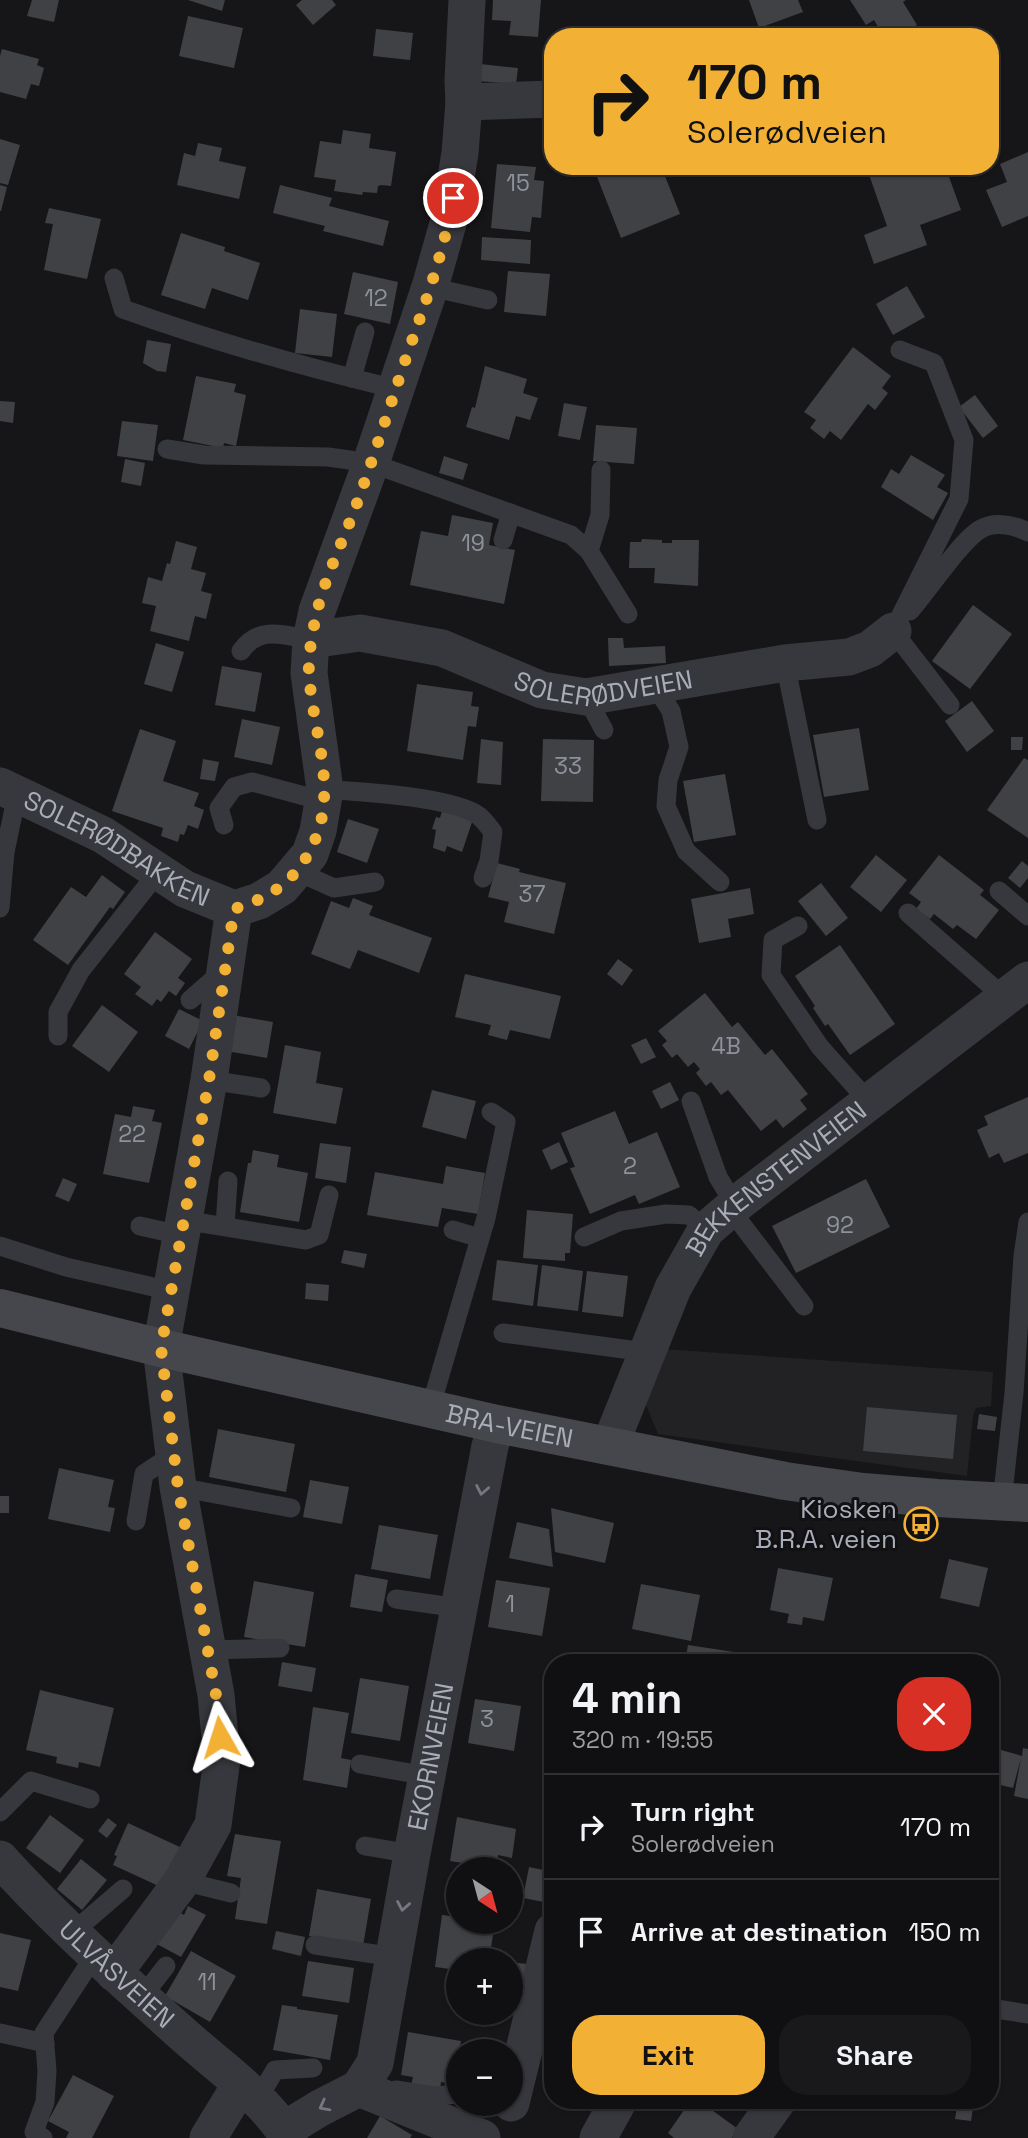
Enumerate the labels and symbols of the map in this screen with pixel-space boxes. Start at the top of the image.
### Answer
pin [423,168,483,228]
house number: 15 [506,168,530,198]
house number: 12 [364,283,388,313]
house number: 19 [461,528,485,558]
street label: SOLERØDVEIEN [509,662,695,715]
house number: 33 [554,751,582,781]
street label: SOLERØDBAKKEN [18,783,215,914]
house number: 37 [519,879,545,909]
house number: 4B [711,1031,741,1061]
street label: BEKKENSTENVEIEN [678,1093,873,1262]
house number: 22 [118,1119,146,1149]
house number: 2 [623,1151,637,1181]
house number: 92 [826,1210,854,1240]
street label: BRA-VEIEN [443,1396,576,1456]
one-way arrow [475,1484,490,1496]
place label: Kiosken B.R.A. veien [755,1492,897,1556]
bus stop icon: Kiosken B.R.A. veien [902,1505,940,1543]
house number: 1 [505,1589,515,1619]
street label: EKORNVEIEN [400,1680,461,1833]
position arrow [183,1700,257,1774]
house number: 3 [480,1704,494,1734]
north arrow [446,1857,523,1934]
one-way arrow [396,1901,411,1912]
street label: ULVÅSVEIEN [52,1912,182,2036]
house number: 11 [197,1967,217,1997]
one-way arrow [319,2097,332,2111]

